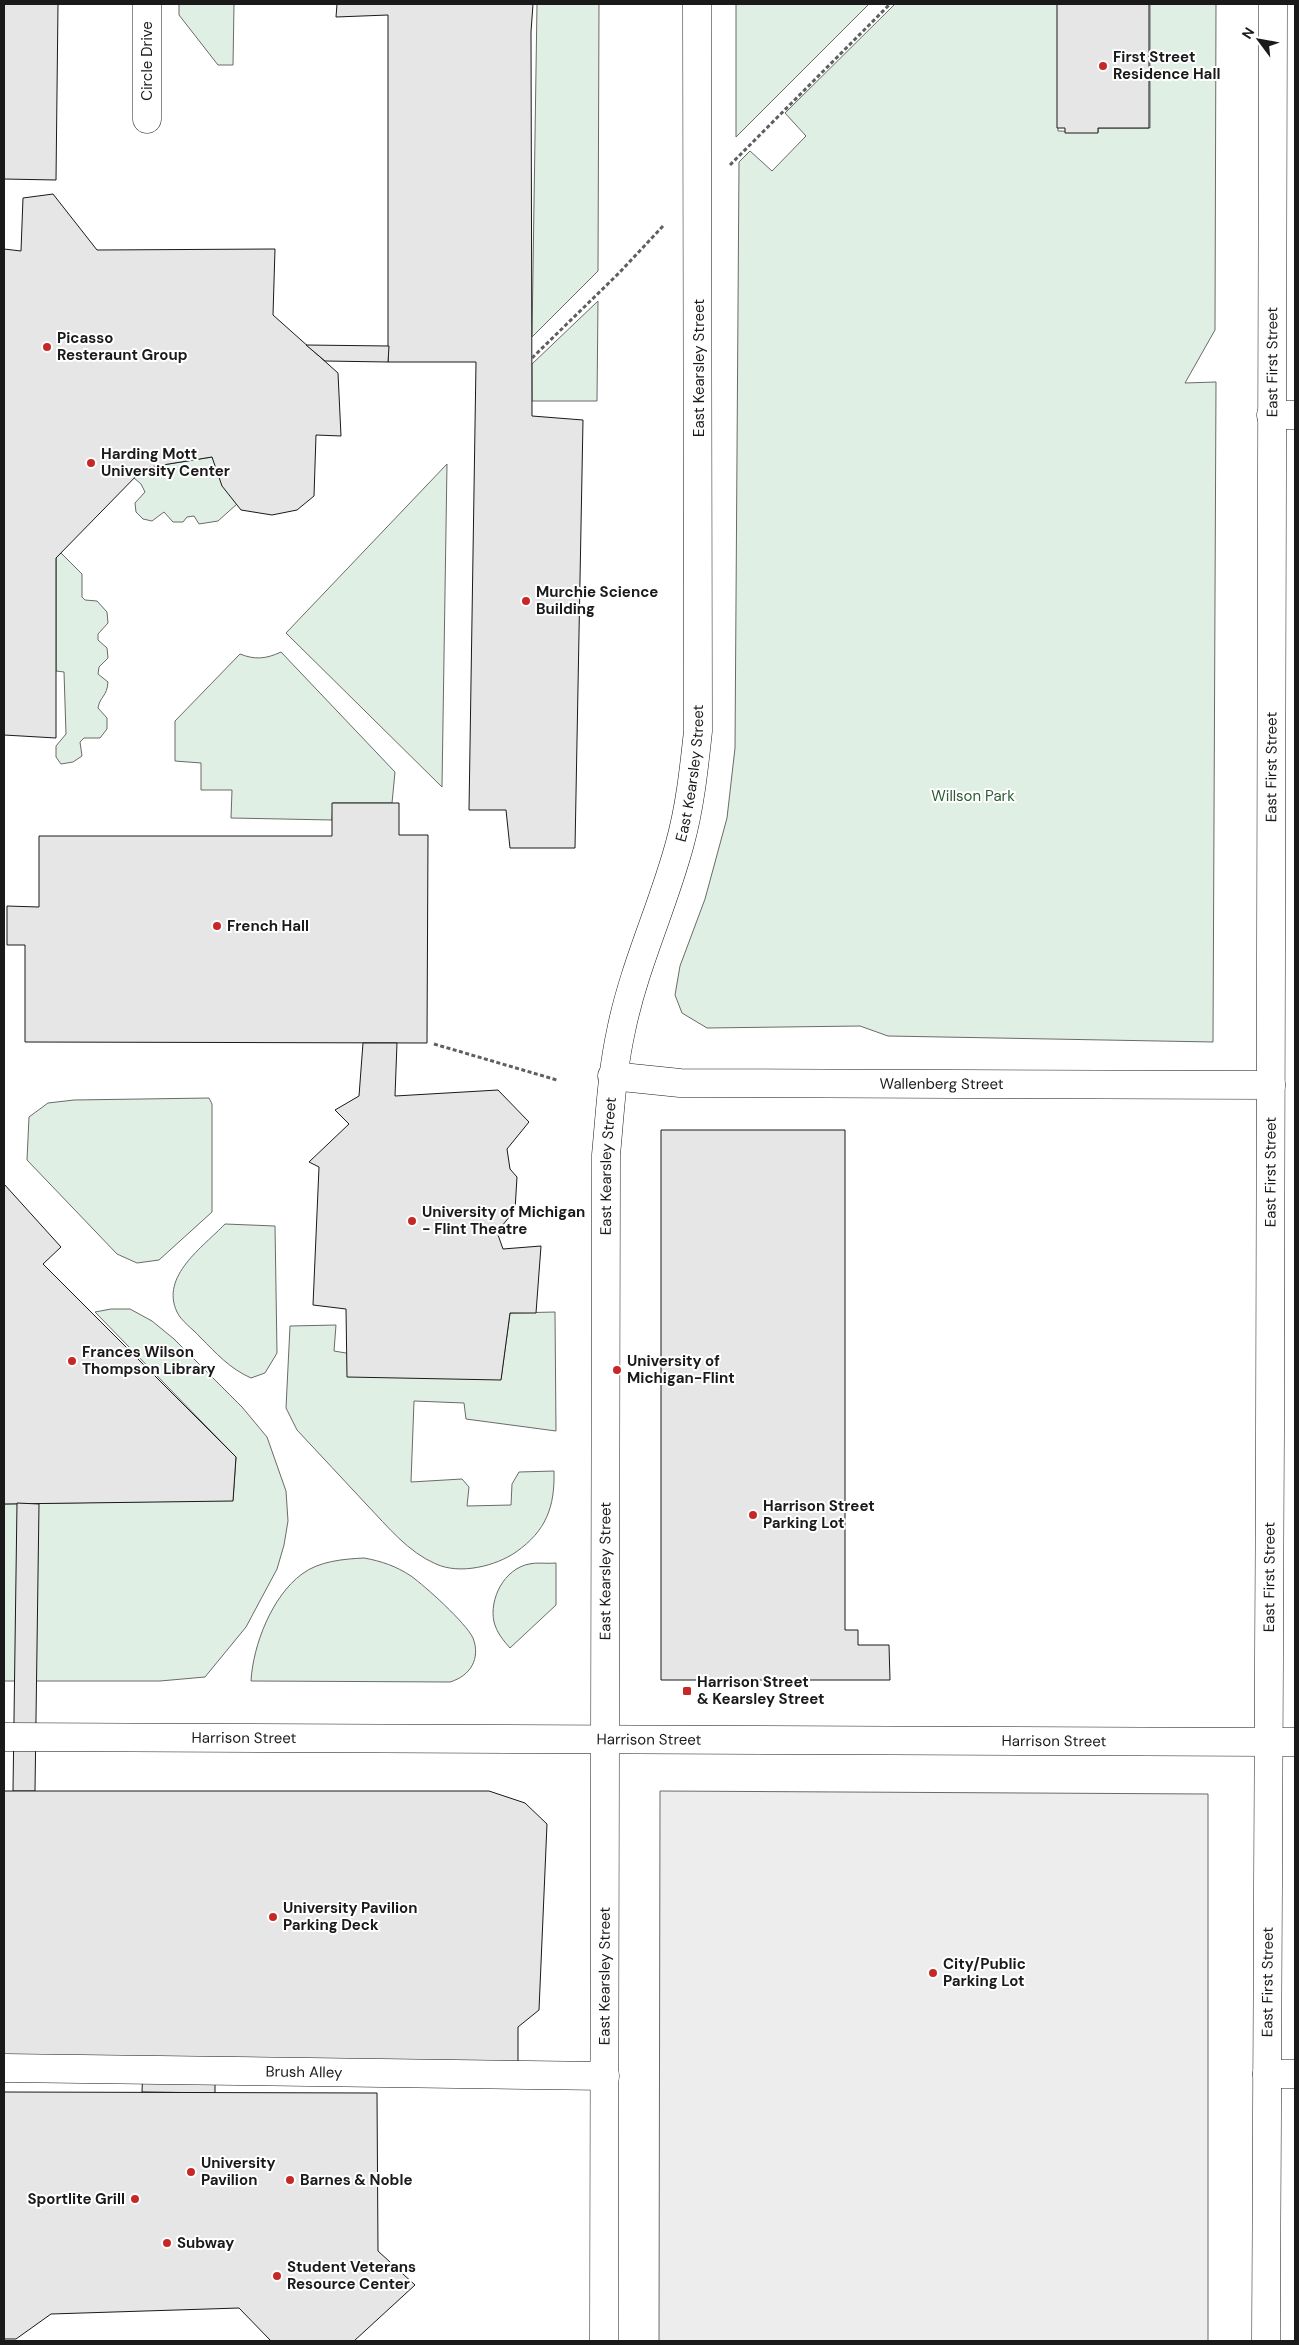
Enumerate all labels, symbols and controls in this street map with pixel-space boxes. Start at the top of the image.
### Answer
north arrow [1234,15,1284,65]
street label: Circle Drive [137,21,157,101]
text: N [1238,24,1258,42]
place label: First Street Residence Hall [1113,47,1220,84]
marker: First Street Residence Hall [1097,60,1109,72]
street label: East Kearsley Street [689,299,709,437]
street label: East First Street [1262,307,1282,417]
place label: Picasso Resteraunt Group [57,328,188,365]
marker: Picasso Resteraunt Group [41,341,53,353]
place label: Harding Mott University Center [101,444,230,481]
marker: Harding Mott University Center [85,457,97,469]
place label: Murchie Science Building [536,582,658,619]
marker: Murchie Science Building [520,595,532,607]
street label: East Kearsley Street [671,704,708,844]
street label: East First Street [1261,712,1282,822]
park label: Willson Park [931,786,1015,806]
place label: French Hall [227,916,309,936]
marker: French Hall [211,920,223,932]
street label: Wallenberg Street [880,1074,1004,1094]
street label: East Kearsley Street [596,1096,621,1235]
street label: East First Street [1260,1117,1281,1227]
place label: University of Michigan - Flint Theatre [422,1202,585,1239]
marker: University of Michigan - Flint Theatre [406,1215,418,1227]
place label: Frances Wilson Thompson Library [82,1342,216,1379]
place label: University of Michigan-Flint [627,1351,735,1388]
marker: Frances Wilson Thompson Library [66,1355,78,1367]
marker: University of Michigan-Flint [611,1364,623,1376]
place label: Harrison Street Parking Lot [763,1496,875,1533]
street label: East Kearsley Street [595,1502,615,1640]
marker: Harrison Street Parking Lot [747,1509,759,1521]
street label: East First Street [1259,1522,1280,1632]
place label: Harrison Street & Kearsley Street [697,1672,825,1709]
marker: Harrison Street & Kearsley Street [681,1685,693,1697]
street label: Harrison Street [192,1728,297,1748]
street label: Harrison Street [597,1729,702,1750]
street label: Harrison Street [1002,1731,1107,1751]
place label: University Pavilion Parking Deck [283,1898,418,1935]
street label: East Kearsley Street [594,1907,615,2045]
marker: University Pavilion Parking Deck [267,1911,279,1923]
street label: East First Street [1257,1927,1278,2037]
place label: City/Public Parking Lot [943,1954,1026,1991]
marker: City/Public Parking Lot [927,1967,939,1979]
street label: Brush Alley [266,2061,343,2083]
place label: University Pavilion [201,2153,276,2190]
marker: University Pavilion [185,2166,197,2178]
place label: Barnes & Noble [300,2170,412,2190]
marker: Barnes & Noble [284,2174,296,2186]
place label: Sportlite Grill [27,2189,125,2209]
marker: Sportlite Grill [129,2193,141,2205]
place label: Subway [177,2233,234,2253]
marker: Subway [161,2237,173,2249]
place label: Student Veterans Resource Center [287,2257,416,2294]
marker: Student Veterans Resource Center [271,2270,283,2282]

